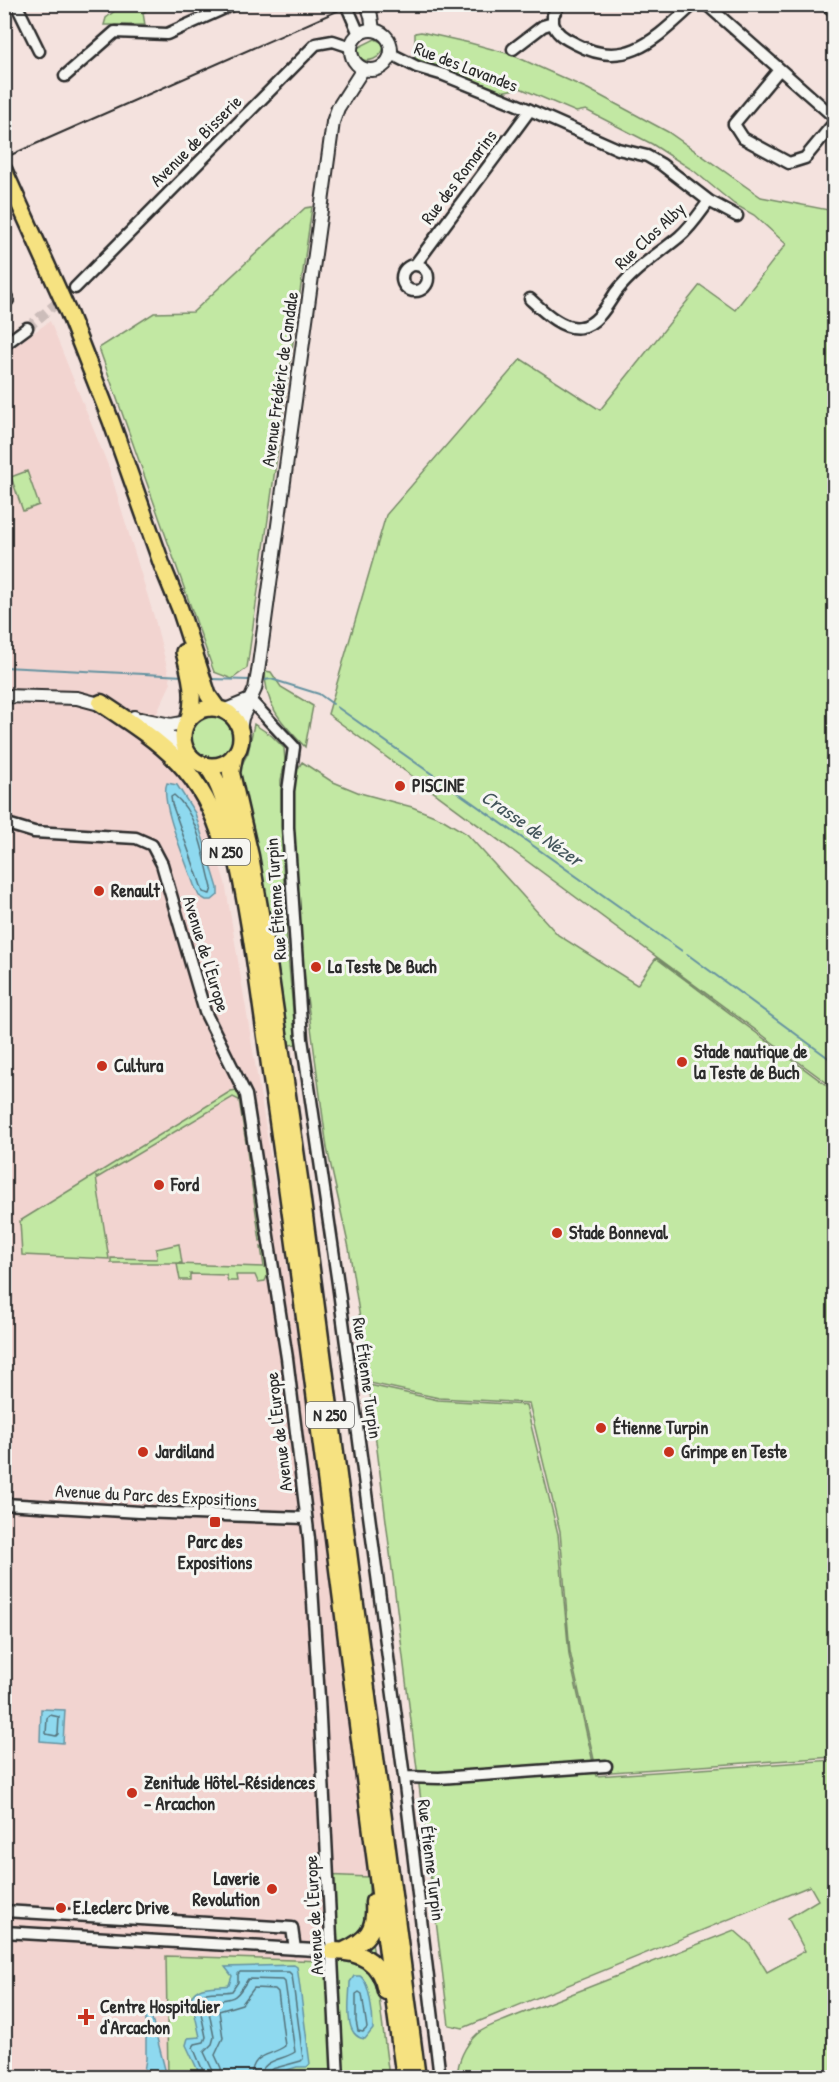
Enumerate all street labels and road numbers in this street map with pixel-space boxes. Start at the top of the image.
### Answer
street label: Rue des Lavandes [411,35,522,98]
street label: Avenue de Bisserie [144,89,247,192]
street label: Rue des Romarins [415,124,503,229]
street label: Rue Clos Alby [609,196,691,275]
street label: Avenue Frédéric de Candale [255,290,304,468]
street label: Rue Étienne Turpin [259,837,292,961]
road number: N 250 [202,839,250,865]
street label: Avenue de l'Europe [177,893,236,1015]
street label: Rue Étienne Turpin [347,1316,388,1440]
street label: Avenue de l'Europe [259,1371,298,1493]
road number: N 250 [306,1402,354,1428]
street label: Avenue du Parc des Expositions [55,1478,257,1513]
street label: Rue Étienne Turpin [412,1798,451,1922]
street label: Avenue de l'Europe [298,1854,329,1976]

